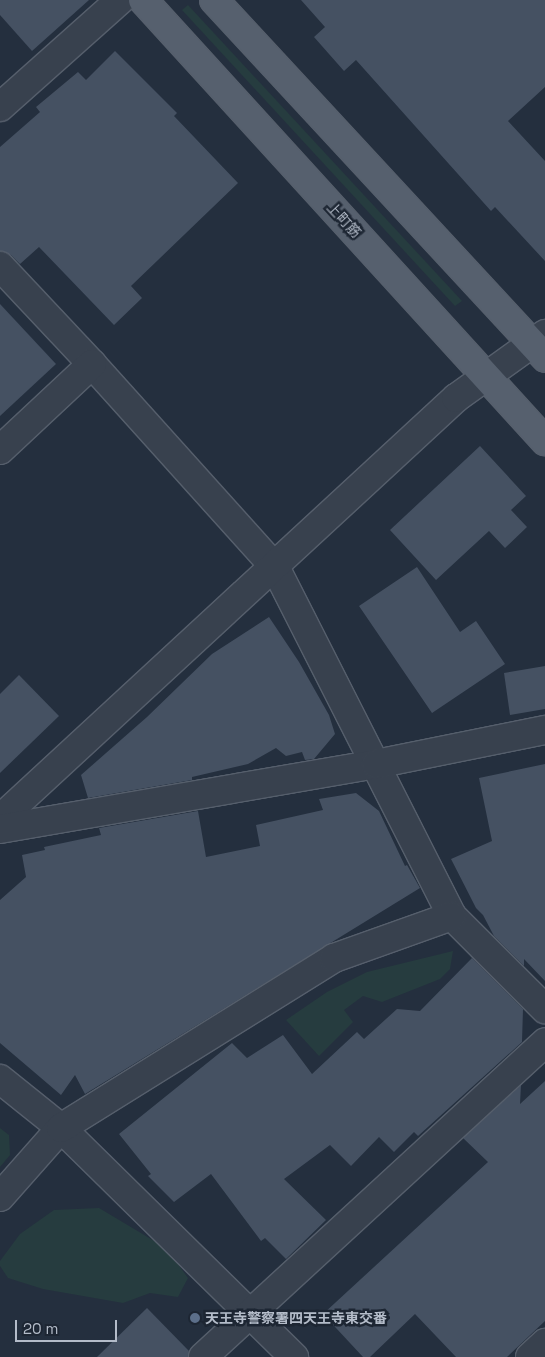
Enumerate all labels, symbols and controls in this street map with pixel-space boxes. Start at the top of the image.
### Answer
street label: 上町筋 [324,199,364,241]
scale bar [18,1310,120,1342]
place label: 天王寺警察署四天王寺東交番 [205,1310,387,1326]
marker: 天王寺警察署四天王寺東交番 [189,1312,201,1324]
text: 20 m [23,1319,58,1338]

